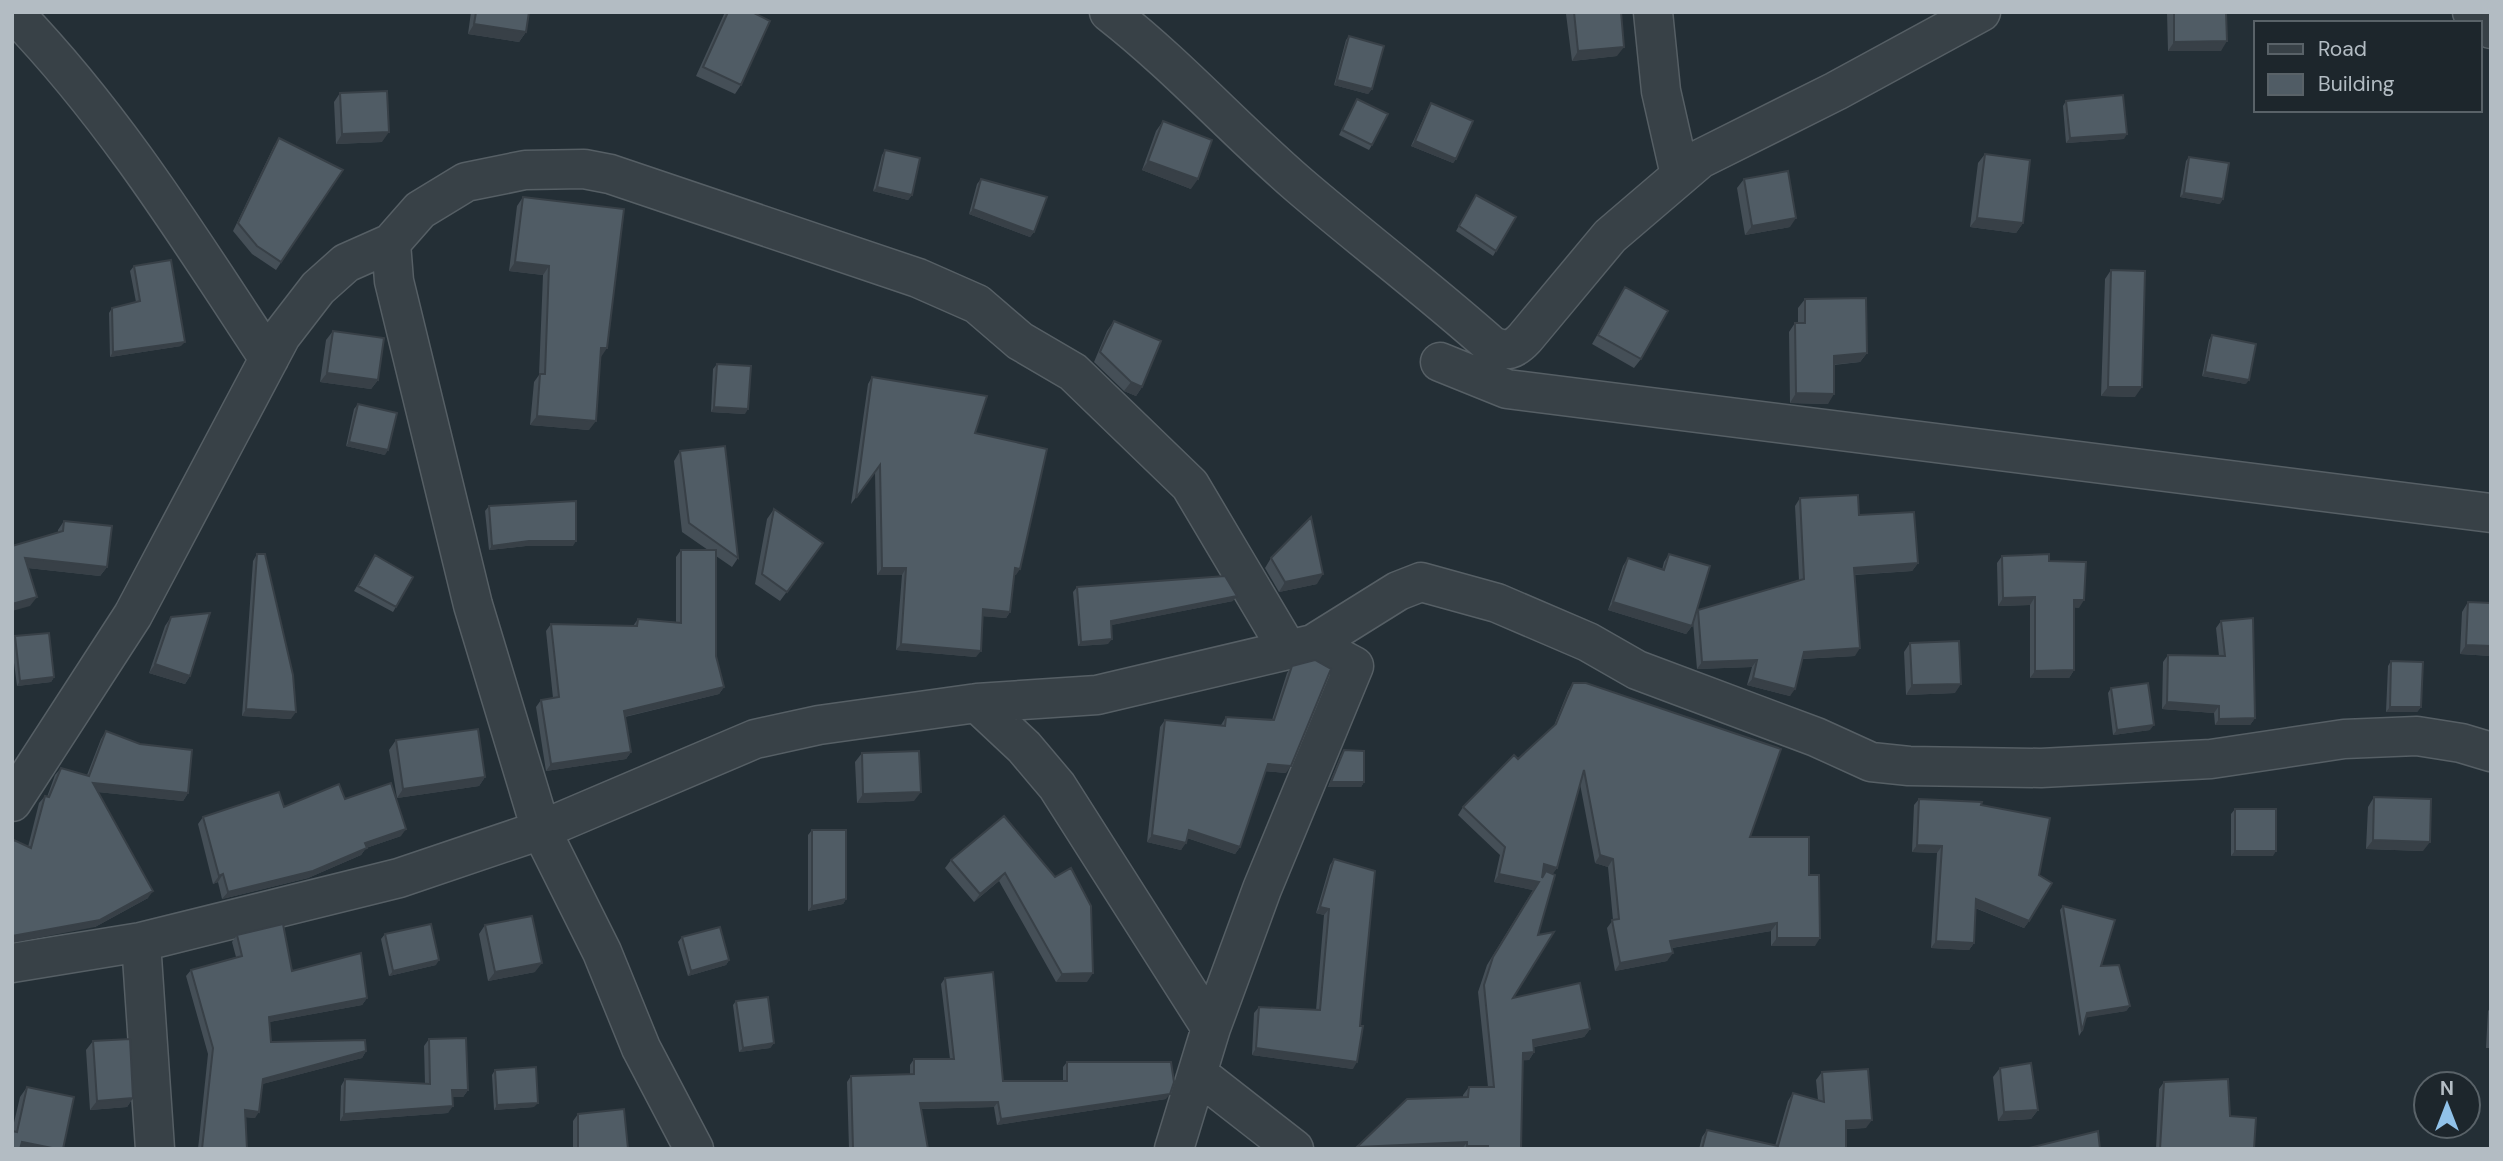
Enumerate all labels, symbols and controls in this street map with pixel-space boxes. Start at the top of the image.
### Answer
legend [2254,21,2482,112]
text: Road [2318,35,2367,63]
text: Building [2318,70,2395,98]
north arrow [2412,1070,2482,1140]
text: N [2440,1076,2454,1101]

